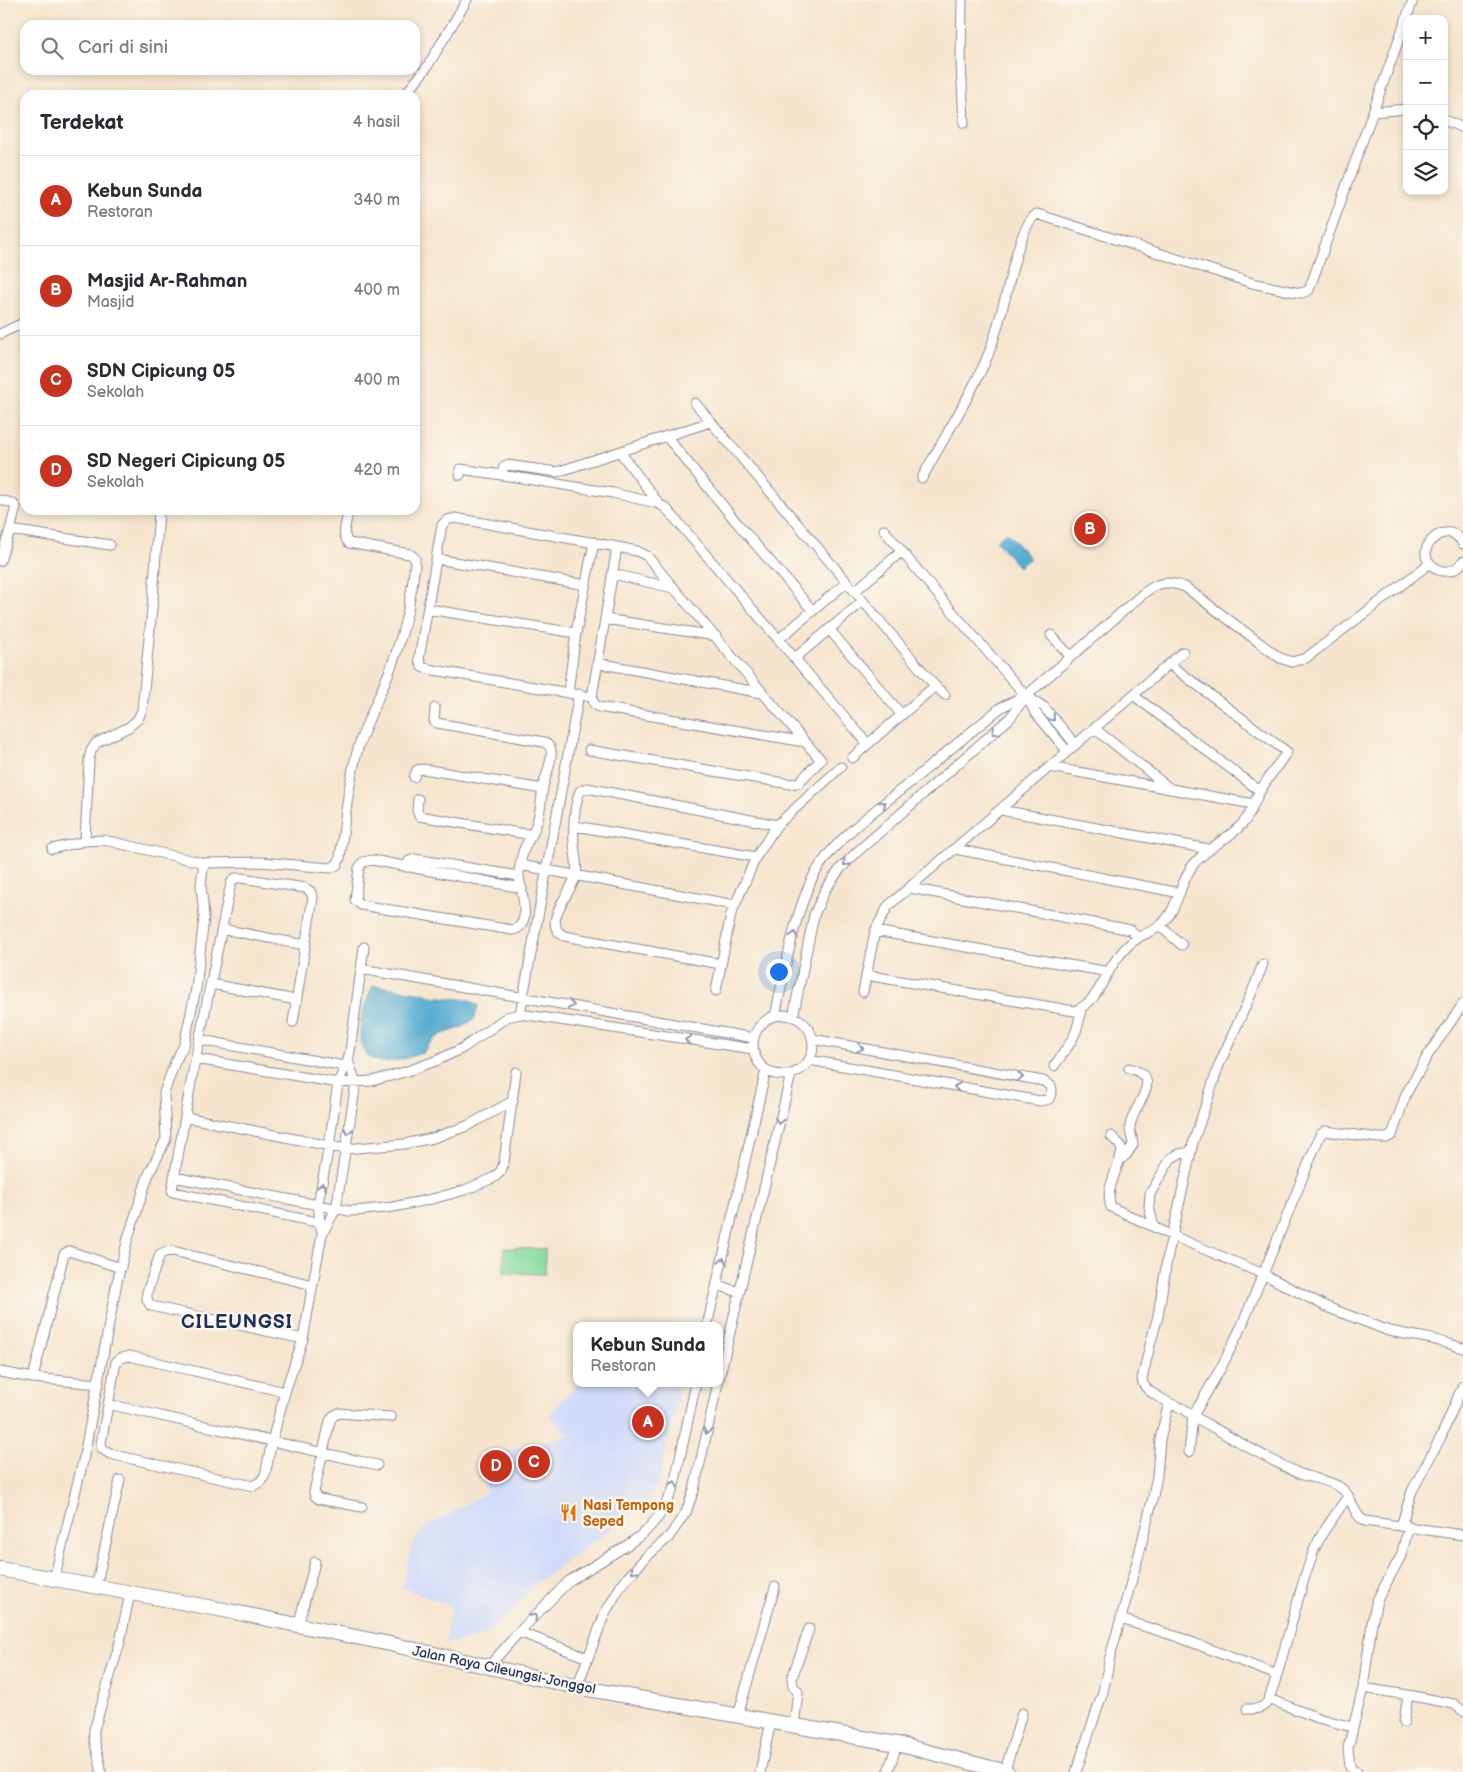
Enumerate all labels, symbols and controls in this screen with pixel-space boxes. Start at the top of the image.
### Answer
map controls [1403,15,1448,195]
button: + [1403,15,1448,60]
search box [20,20,420,75]
icon: search [38,34,66,62]
text: Cari di sini [78,36,168,59]
button: − [1403,60,1448,105]
button: locate [1403,105,1448,150]
text: Terdekat [40,110,124,135]
text: 4 hasil [353,113,400,132]
button: layers [1403,150,1448,195]
text: Kebun Sunda [87,180,202,203]
text: A [51,191,61,210]
text: 340 m [353,191,400,210]
text: Restoran [87,203,153,222]
text: Masjid Ar-Rahman [87,270,247,293]
text: B [50,281,62,300]
text: 400 m [354,281,400,300]
text: Masjid [87,293,135,312]
text: SDN Cipicung 05 [87,360,235,383]
text: C [50,371,62,390]
text: 400 m [354,371,400,390]
text: Sekolah [87,383,144,402]
text: SD Negeri Cipicung 05 [87,450,285,473]
text: D [50,461,62,480]
text: 420 m [354,461,400,480]
text: Sekolah [87,473,144,492]
pin: B [1074,510,1106,548]
one-way arrow [1047,712,1056,721]
one-way arrow [991,727,1000,736]
one-way arrow [877,802,886,810]
one-way arrow [843,857,852,866]
one-way arrow [788,930,799,939]
your location [766,959,792,985]
one-way arrow [567,1000,575,1010]
one-way arrow [683,1035,692,1045]
one-way arrow [856,1042,864,1053]
one-way arrow [1016,1071,1024,1081]
one-way arrow [953,1082,962,1092]
one-way arrow [774,1117,785,1126]
one-way arrow [344,1126,354,1135]
one-way arrow [316,1181,326,1190]
one-way arrow [717,1257,728,1266]
district label: CILEUNGSI [181,1311,293,1334]
popup [573,1322,723,1387]
text: Kebun Sunda [590,1334,706,1357]
text: Restoran [590,1357,656,1376]
pin: A [632,1403,664,1441]
one-way arrow [703,1426,713,1435]
pin: C [518,1443,550,1481]
pin: D [480,1447,512,1485]
one-way arrow [668,1480,678,1489]
place label: Nasi Tempong Seped [583,1497,674,1530]
restaurant icon: Nasi Tempong Seped [559,1503,579,1523]
one-way arrow [631,1565,640,1574]
one-way arrow [528,1614,537,1623]
street label: Jalan Raya Cileungsi-Jonggol [411,1642,597,1698]

